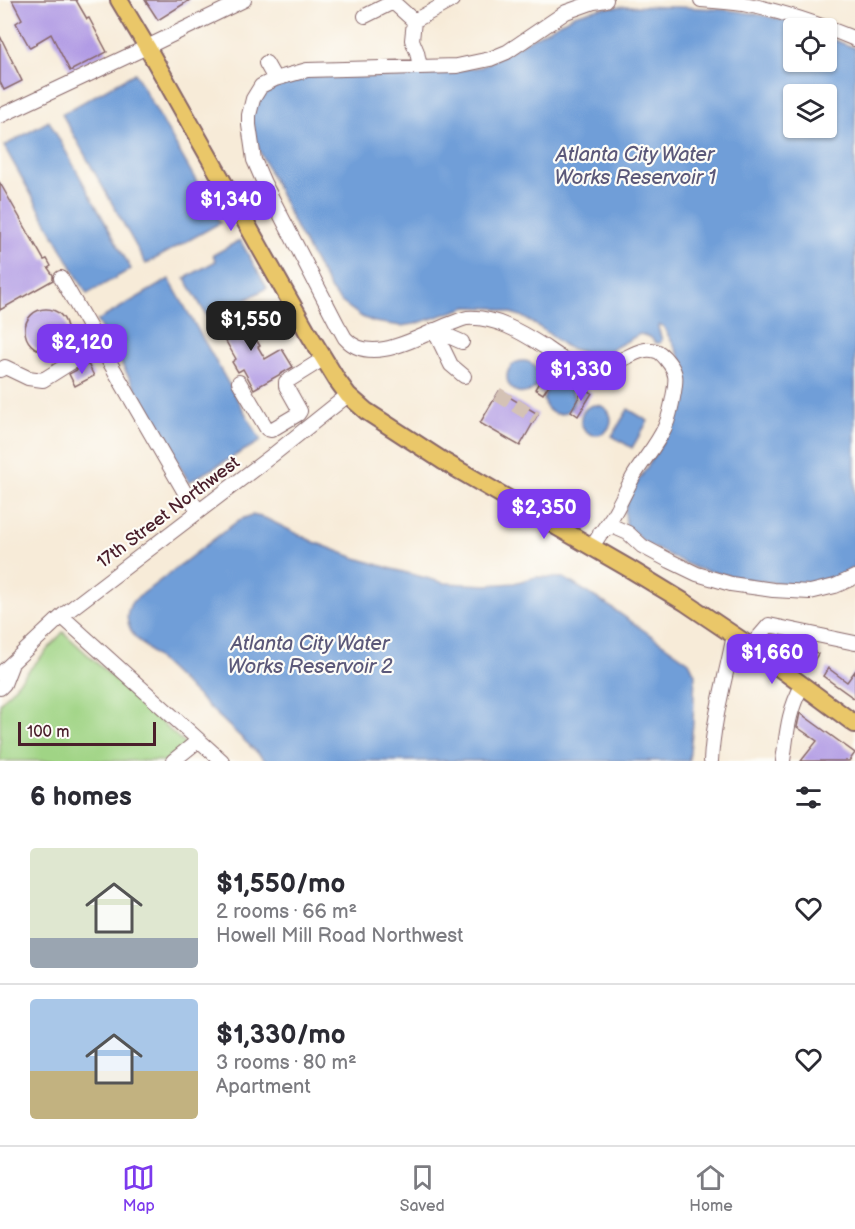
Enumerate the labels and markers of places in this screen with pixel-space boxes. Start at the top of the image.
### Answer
pin: $1,340 [182,181,280,232]
pin: $1,550 [202,301,300,352]
pin: $2,120 [33,324,131,375]
pin: $1,330 [532,351,630,402]
pin: $2,350 [495,489,593,540]
pin: $1,660 [723,634,821,685]

